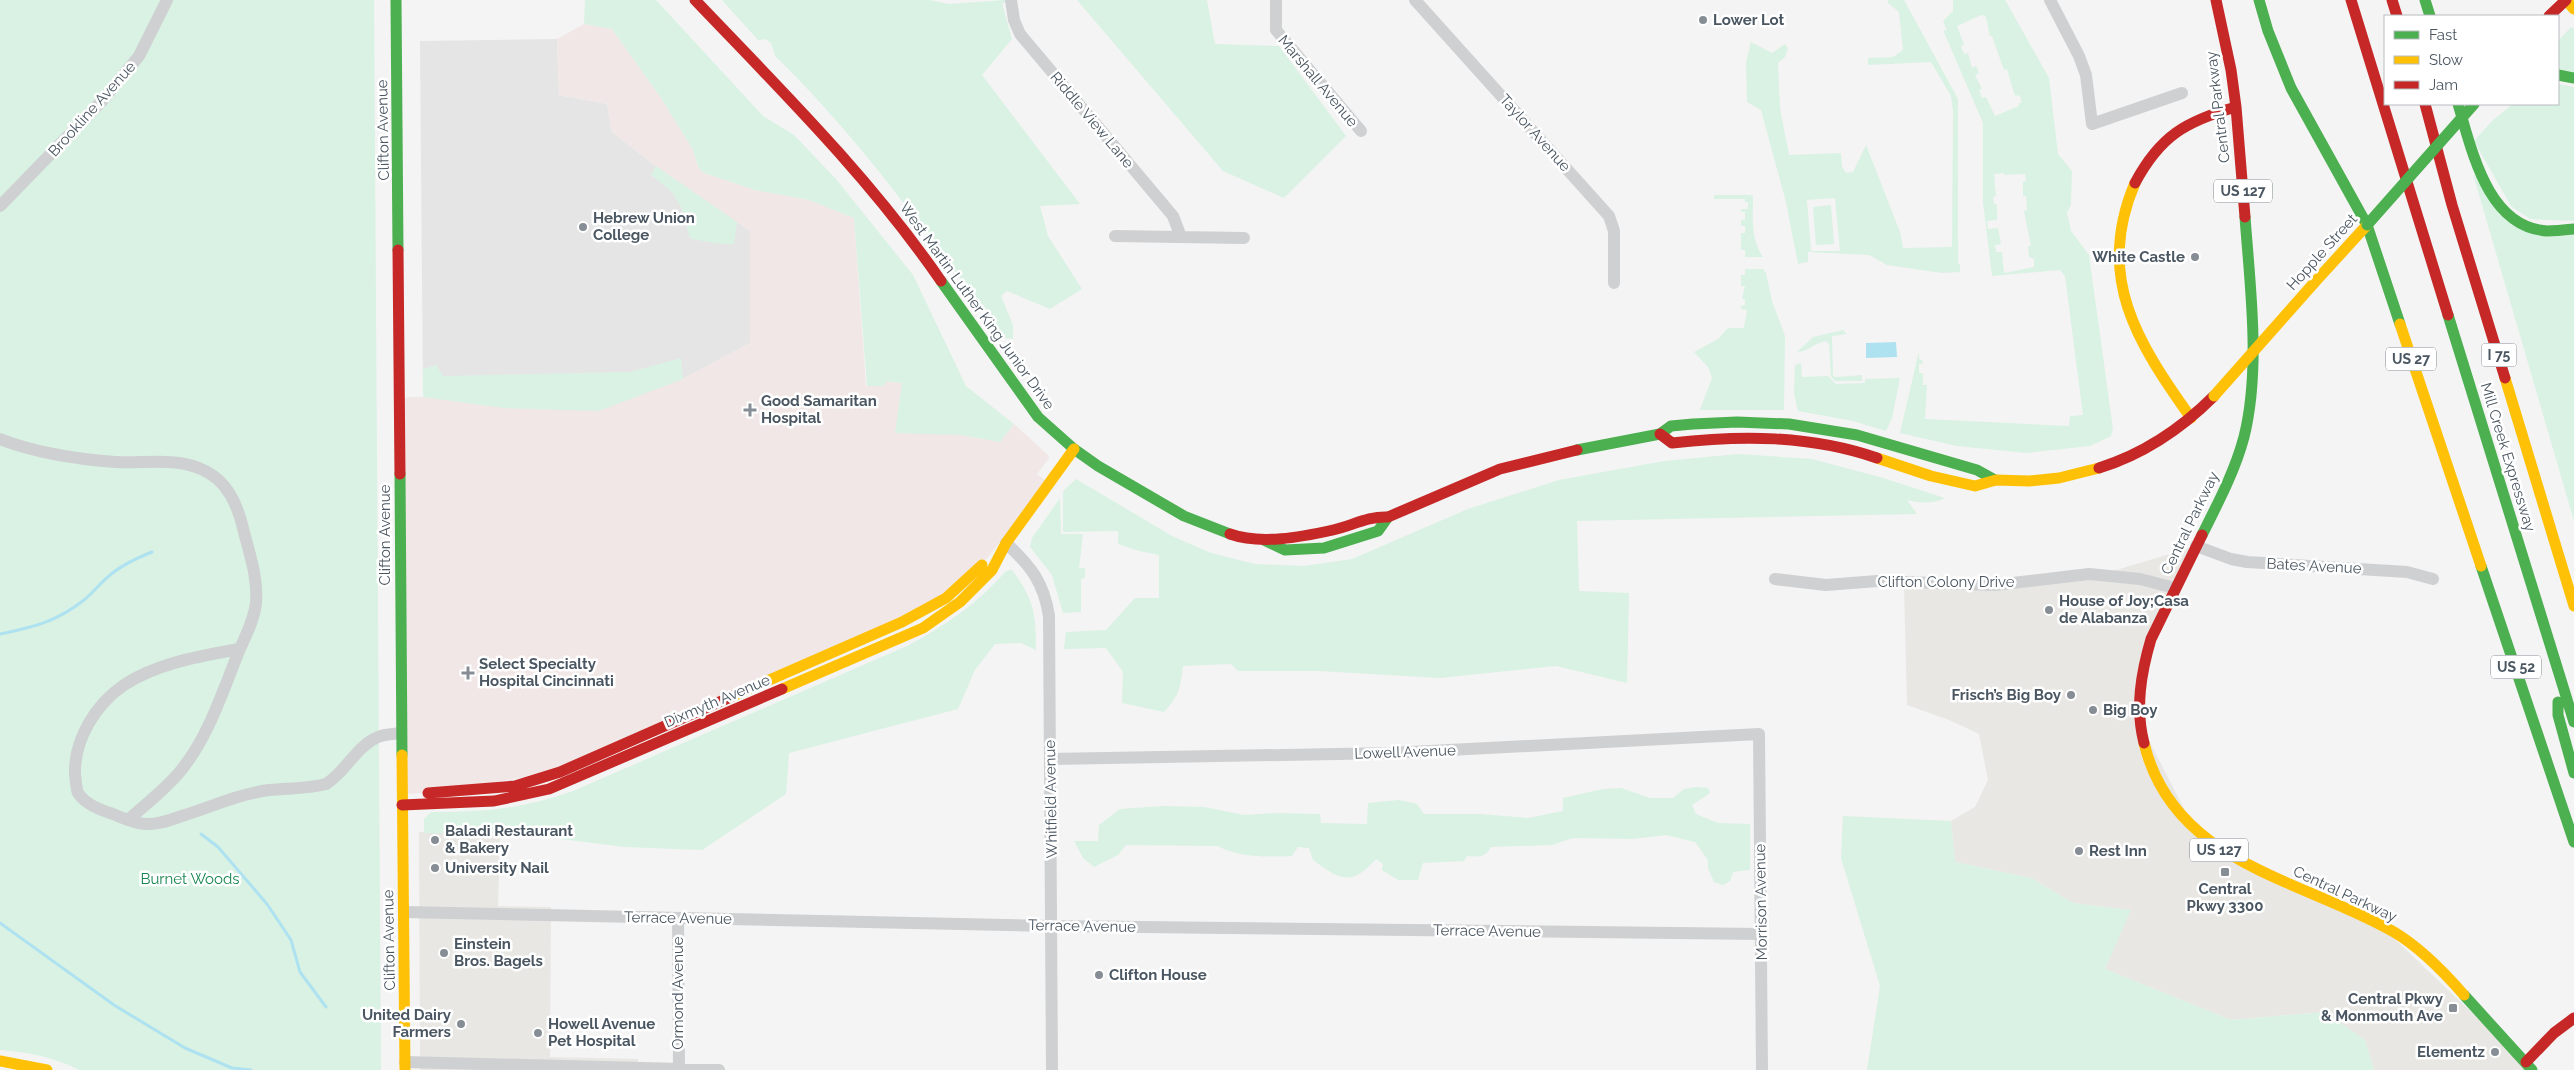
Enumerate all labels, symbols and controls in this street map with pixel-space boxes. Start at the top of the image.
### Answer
place label: Lower Lot [1713,11,1785,29]
marker: Lower Lot [1697,14,1709,26]
legend [2384,15,2559,105]
text: Fast [2429,26,2457,44]
street label: Marshall Avenue [1274,31,1362,131]
street label: Central Parkway [2202,50,2234,164]
text: Slow [2429,51,2463,69]
street label: Brookline Avenue [45,58,140,160]
street label: Riddle View Lane [1047,68,1138,172]
text: Jam [2429,76,2458,94]
street label: Clifton Avenue [373,79,393,181]
street label: Taylor Avenue [1496,91,1574,175]
road number: US 127 [2214,180,2272,202]
street label: West Martin Luther King Junior Drive [896,199,1058,413]
place label: Hebrew Union College [593,209,695,244]
street label: Hopple Street [2283,210,2361,294]
marker: Hebrew Union College [577,221,589,233]
place label: White Castle [2092,248,2185,266]
marker: White Castle [2189,251,2201,263]
road number: I 75 [2482,344,2516,366]
road number: US 27 [2386,348,2436,370]
street label: Mill Creek Expressway [2477,380,2539,534]
place label: Good Samaritan Hospital [761,392,877,427]
marker: Good Samaritan Hospital [743,403,757,417]
street label: Central Parkway [2157,469,2223,577]
street label: Clifton Avenue [376,484,394,586]
street label: Bates Avenue [2266,555,2362,577]
street label: Clifton Colony Drive [1877,573,2015,591]
place label: House of Joy;Casa de Alabanza [2059,592,2189,627]
marker: House of Joy;Casa de Alabanza [2043,604,2055,616]
place label: Select Specialty Hospital Cincinnati [479,655,614,690]
road number: US 52 [2491,656,2541,679]
marker: Select Specialty Hospital Cincinnati [461,666,475,680]
street label: Dixmyth Avenue [661,671,773,731]
place label: Frisch’s Big Boy [1952,686,2062,704]
marker: Frisch’s Big Boy [2065,689,2077,701]
place label: Big Boy [2103,701,2158,719]
marker: Big Boy [2087,704,2099,716]
street label: Whitfield Avenue [1041,739,1061,858]
street label: Lowell Avenue [1354,741,1456,763]
place label: Baladi Restaurant & Bakery [445,822,573,857]
marker: Baladi Restaurant & Bakery [429,834,441,846]
road number: US 127 [2190,838,2248,862]
place label: Rest Inn [2089,842,2147,860]
street label: Morrison Avenue [1751,843,1771,960]
marker: Rest Inn [2073,845,2085,857]
place label: University Nail [445,859,549,877]
marker: University Nail [429,862,441,874]
street label: Central Parkway [2290,862,2400,926]
marker: Central Pkwy 3300 [2219,866,2231,878]
park label: Burnet Woods [140,870,240,888]
place label: Central Pkwy 3300 [2187,880,2263,915]
street label: Clifton Avenue [379,889,399,991]
street label: Terrace Avenue [624,908,732,928]
street label: Terrace Avenue [1028,916,1136,936]
street label: Terrace Avenue [1433,921,1541,941]
place label: Einstein Bros. Bagels [454,935,543,970]
street label: Ormond Avenue [669,936,687,1050]
marker: Einstein Bros. Bagels [438,947,450,959]
place label: Clifton House [1109,966,1207,984]
marker: Clifton House [1093,969,1105,981]
place label: Central Pkwy & Monmouth Ave [2321,990,2444,1025]
marker: Central Pkwy & Monmouth Ave [2447,1002,2459,1014]
place label: United Dairy Farmers [362,1006,452,1041]
place label: Howell Avenue Pet Hospital [548,1015,655,1050]
marker: United Dairy Farmers [455,1018,467,1030]
marker: Howell Avenue Pet Hospital [532,1027,544,1039]
place label: Elementz [2417,1043,2485,1061]
marker: Elementz [2489,1046,2501,1058]

